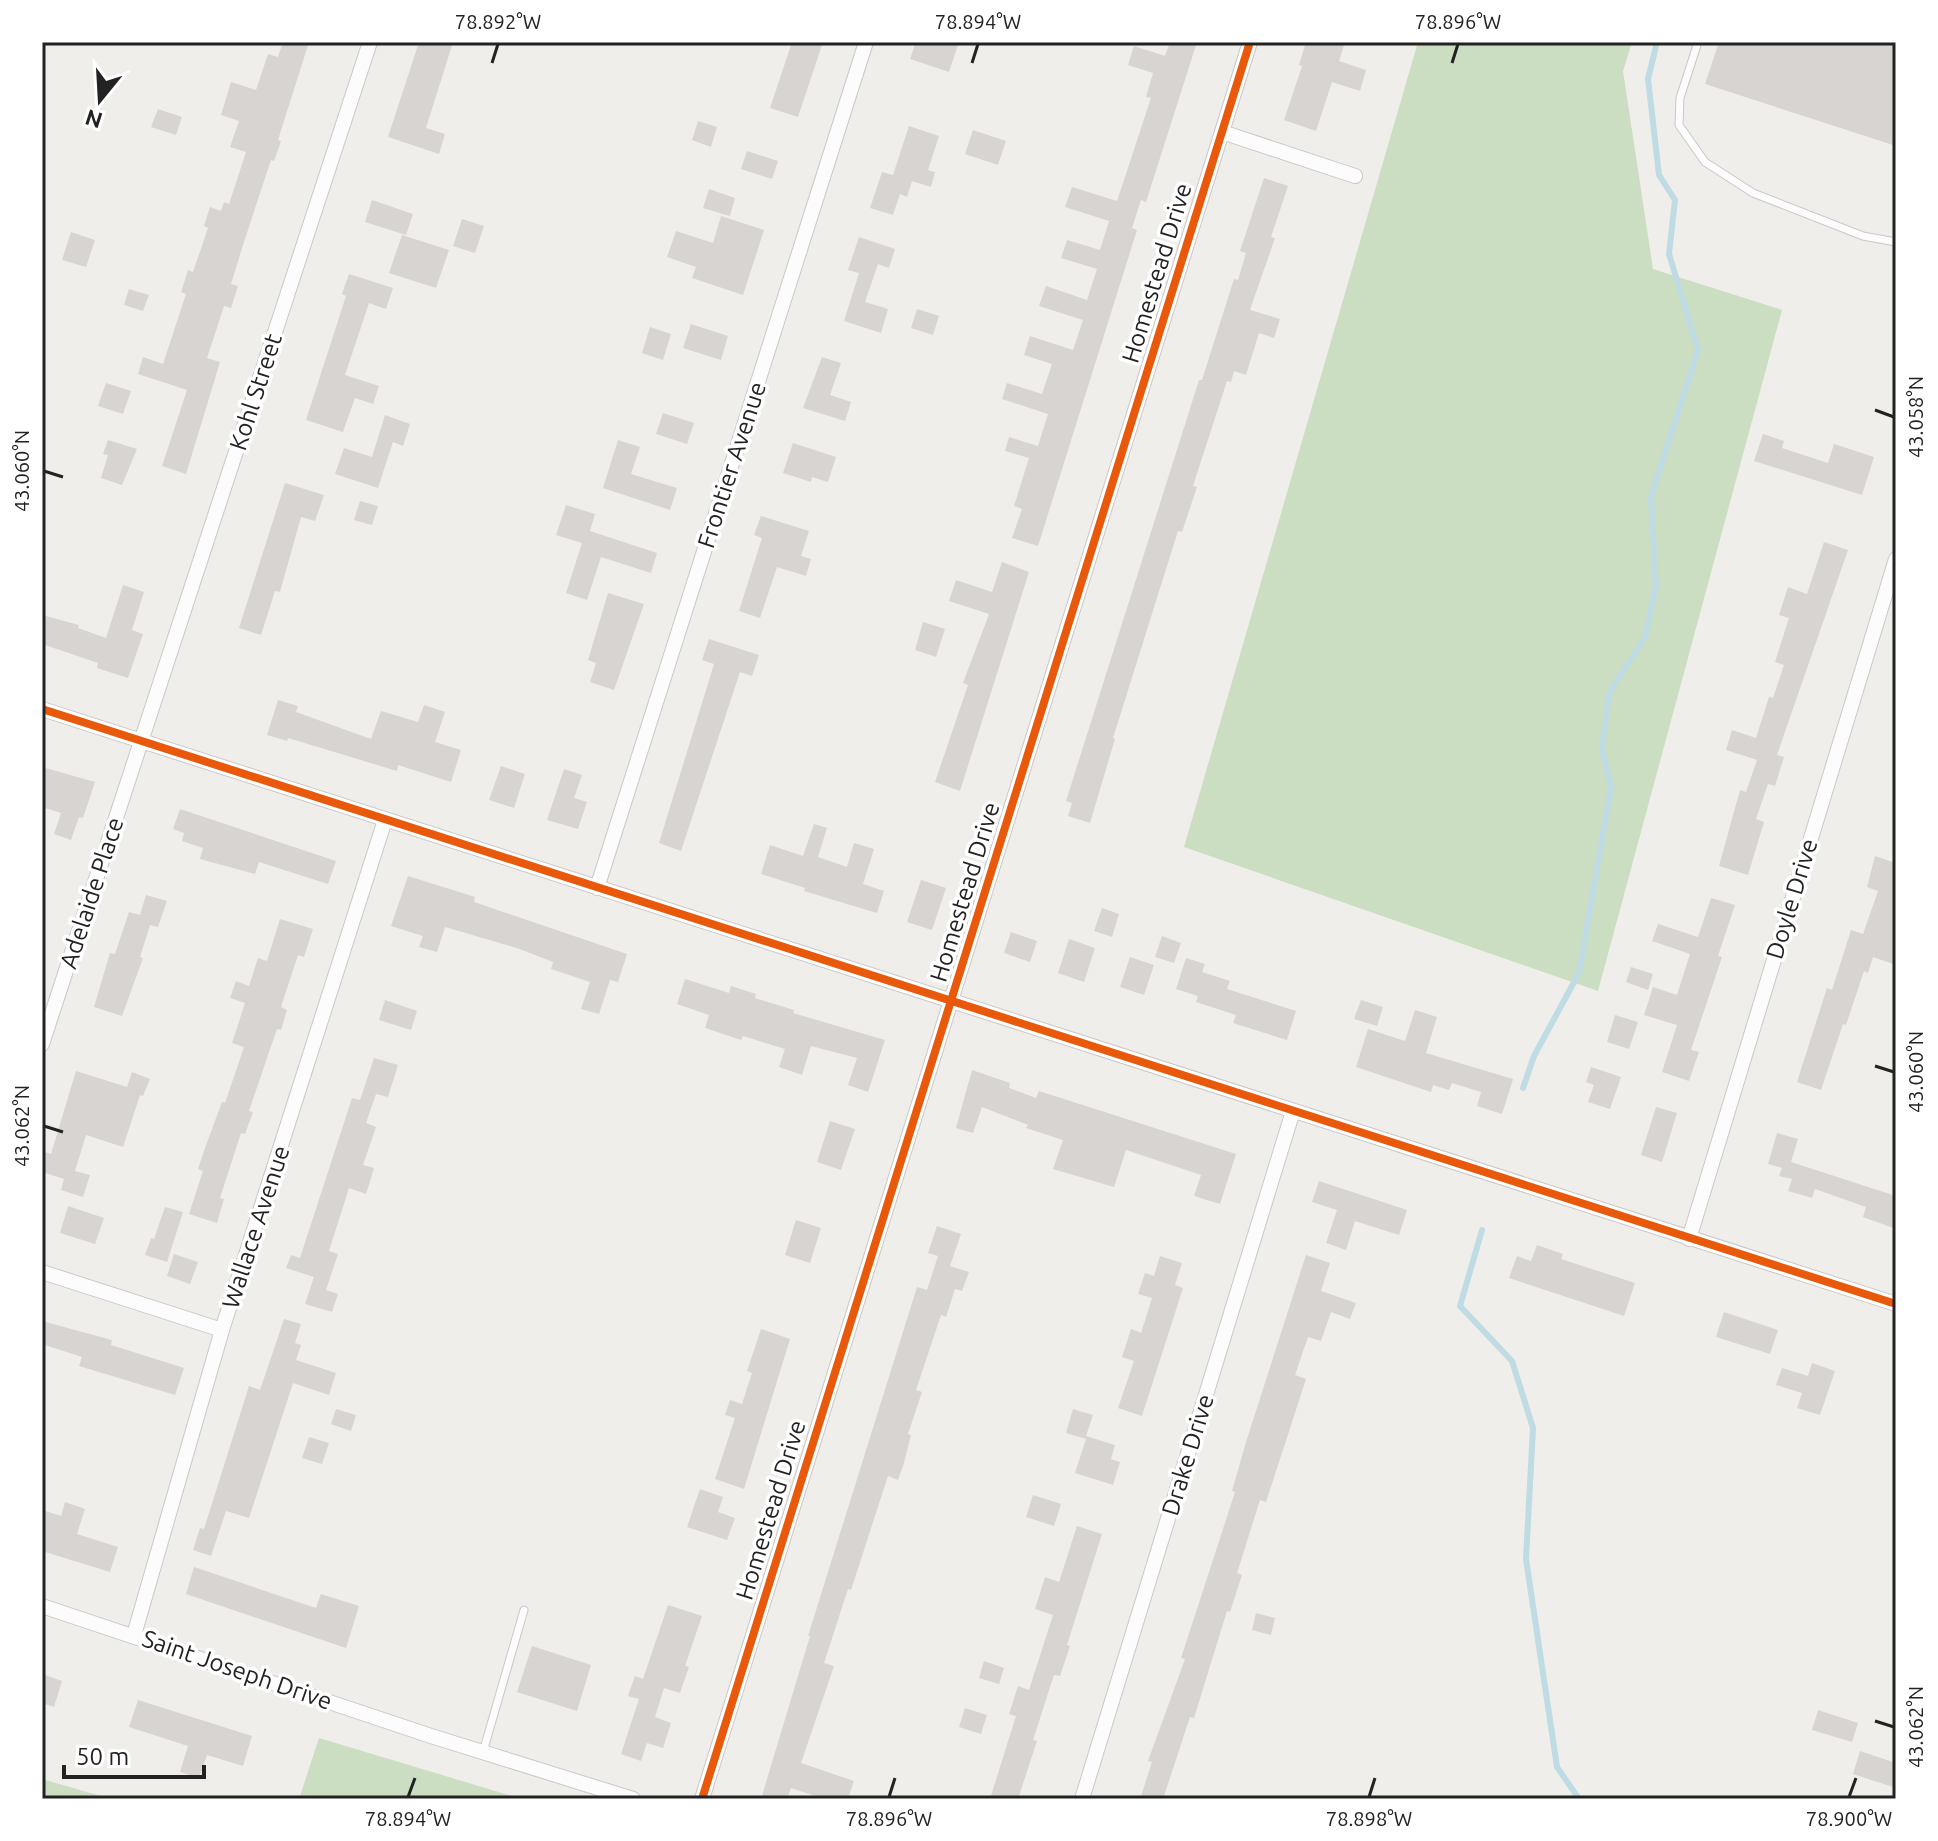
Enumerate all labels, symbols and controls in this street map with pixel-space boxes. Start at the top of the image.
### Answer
text: 78.892°W [455,10,541,33]
text: 78.894°W [935,10,1021,33]
text: 78.896°W [1415,10,1501,33]
north arrow [60,60,140,140]
text: N [82,105,105,134]
street label: Homestead Drive [1116,180,1197,366]
street label: Kohl Street [224,330,287,453]
text: 43.058°N [1904,376,1927,458]
street label: Frontier Avenue [692,378,771,551]
text: 43.060°N [10,430,33,512]
street label: Homestead Drive [924,799,1005,985]
street label: Adelaide Place [54,814,129,972]
street label: Doyle Drive [1760,835,1823,962]
text: 43.060°N [1904,1031,1927,1113]
text: 43.062°N [10,1085,33,1167]
street label: Wallace Avenue [216,1142,295,1312]
street label: Drake Drive [1156,1391,1219,1519]
street label: Homestead Drive [730,1417,811,1603]
street label: Saint Joseph Drive [139,1624,336,1715]
text: 43.062°N [1904,1686,1927,1768]
scale bar [64,1729,204,1779]
text: 50 m [76,1743,129,1770]
text: 78.894°W [365,1807,451,1830]
text: 78.896°W [846,1807,932,1830]
text: 78.898°W [1326,1807,1412,1830]
text: 78.900°W [1806,1807,1892,1830]

